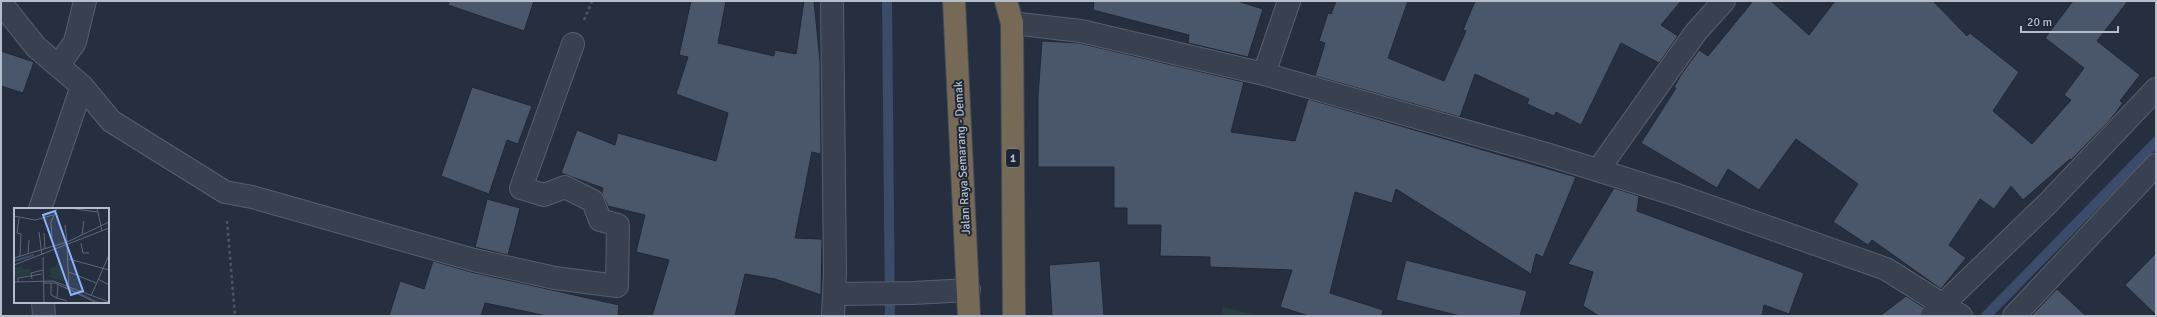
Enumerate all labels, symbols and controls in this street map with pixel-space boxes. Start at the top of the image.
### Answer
scale bar [2021,8,2118,34]
text: 20 m [2027,15,2052,30]
street label: Jalan Raya Semarang - Demak [951,81,974,235]
road number: 1 [1006,149,1020,167]
inset map [14,208,109,303]

